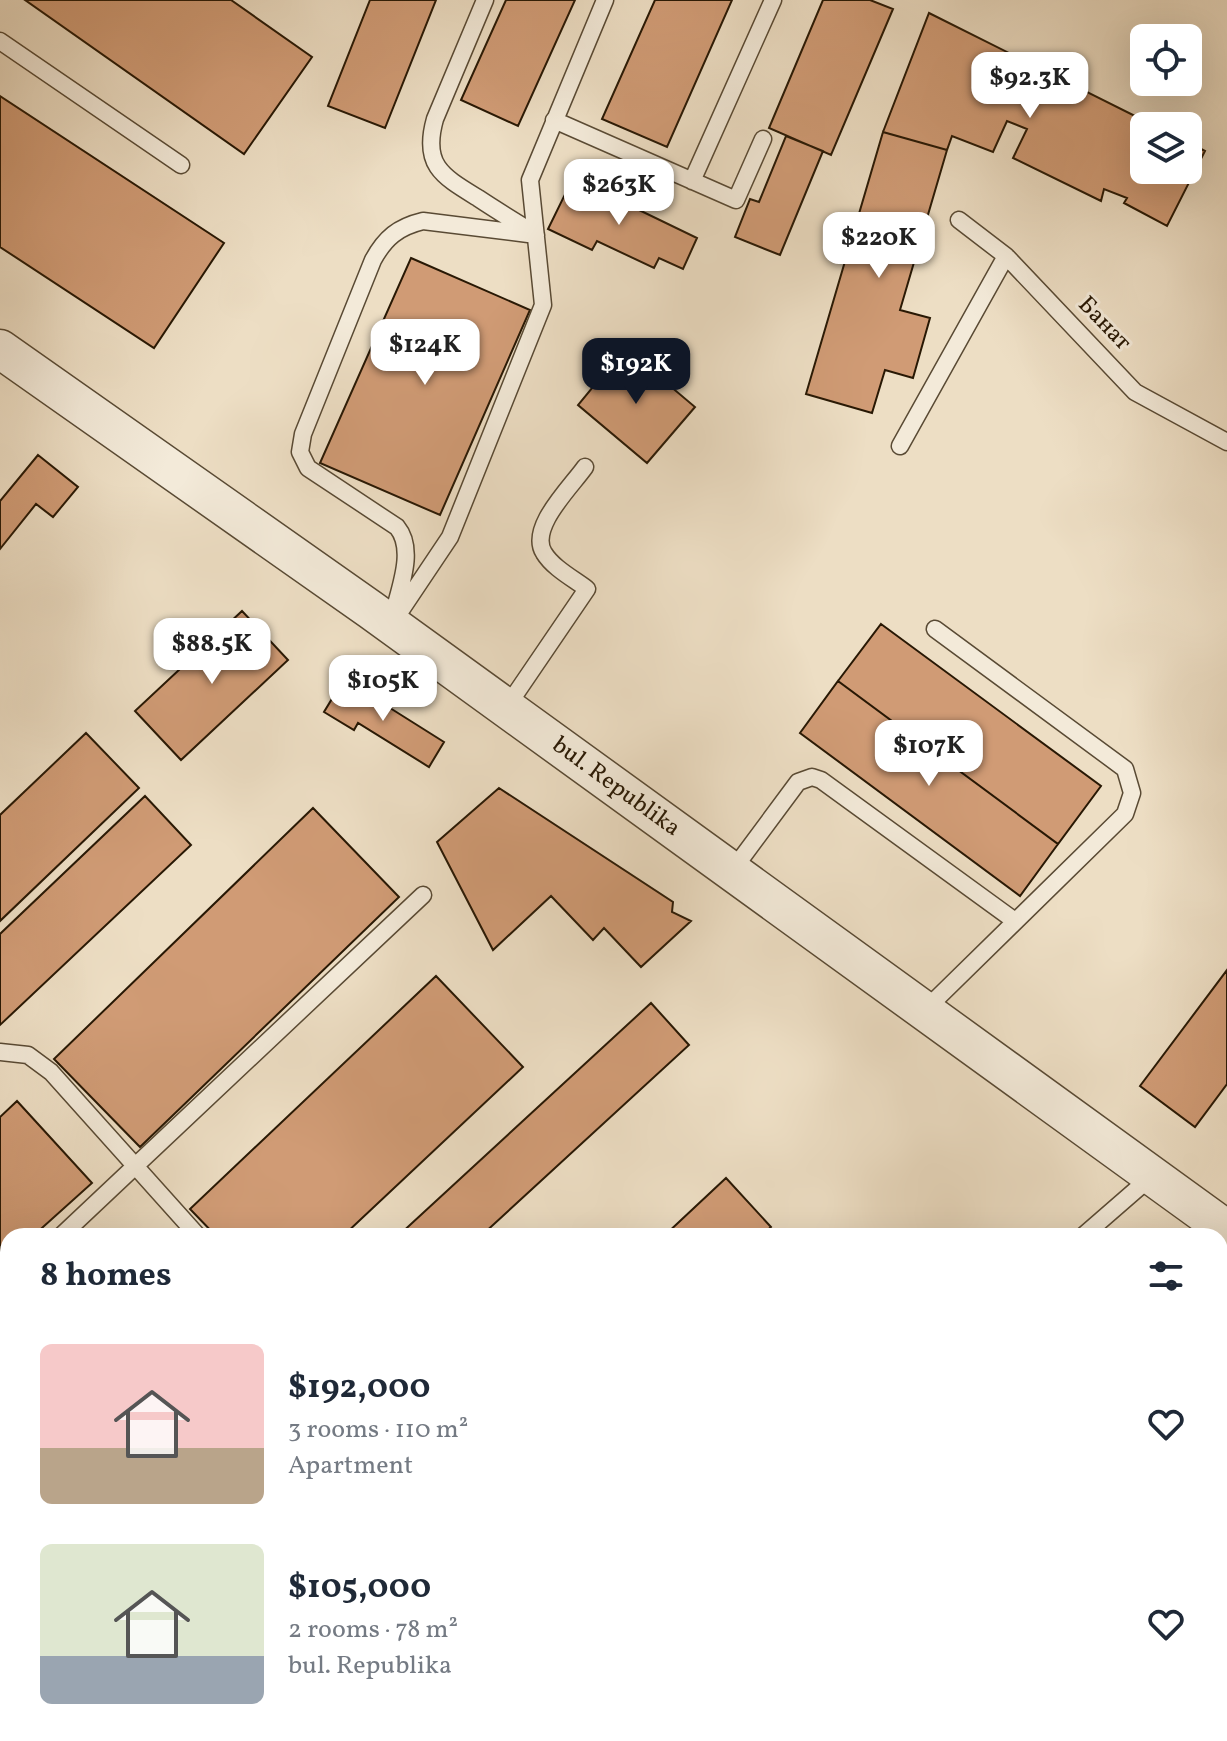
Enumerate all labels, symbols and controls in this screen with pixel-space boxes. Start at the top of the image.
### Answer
map controls [1130,24,1202,184]
button: locate [1130,24,1202,96]
pin: $92.3K [965,52,1095,120]
text: $92.3K [989,60,1071,96]
button: layers [1130,112,1202,184]
pin: $263K [563,159,675,227]
text: $263K [582,167,656,203]
pin: $220K [823,212,935,280]
text: $220K [841,220,917,256]
street label: Банат [1069,289,1139,359]
pin: $124K [369,319,481,387]
text: $124K [389,327,461,363]
pin: $192K [580,338,692,406]
text: $192K [600,346,672,382]
pin: $88.5K [147,618,277,686]
text: $88.5K [172,626,252,662]
pin: $105K [327,655,439,723]
text: $105K [347,663,419,699]
pin: $107K [873,720,985,788]
text: $107K [893,728,965,764]
street label: bul. Republika [545,729,687,846]
text: 8 homes [40,1253,172,1300]
icon: filters [1144,1254,1188,1298]
text: $192,000 [288,1365,430,1412]
icon: home [104,1376,200,1472]
icon: heart [1144,1402,1188,1446]
text: 3 rooms · 110 m² [288,1412,468,1448]
text: Apartment [288,1448,413,1484]
text: $105,000 [288,1565,431,1612]
icon: home [104,1576,200,1672]
icon: heart [1144,1602,1188,1646]
text: 2 rooms · 78 m² [288,1612,458,1648]
text: bul. Republika [288,1648,452,1684]

